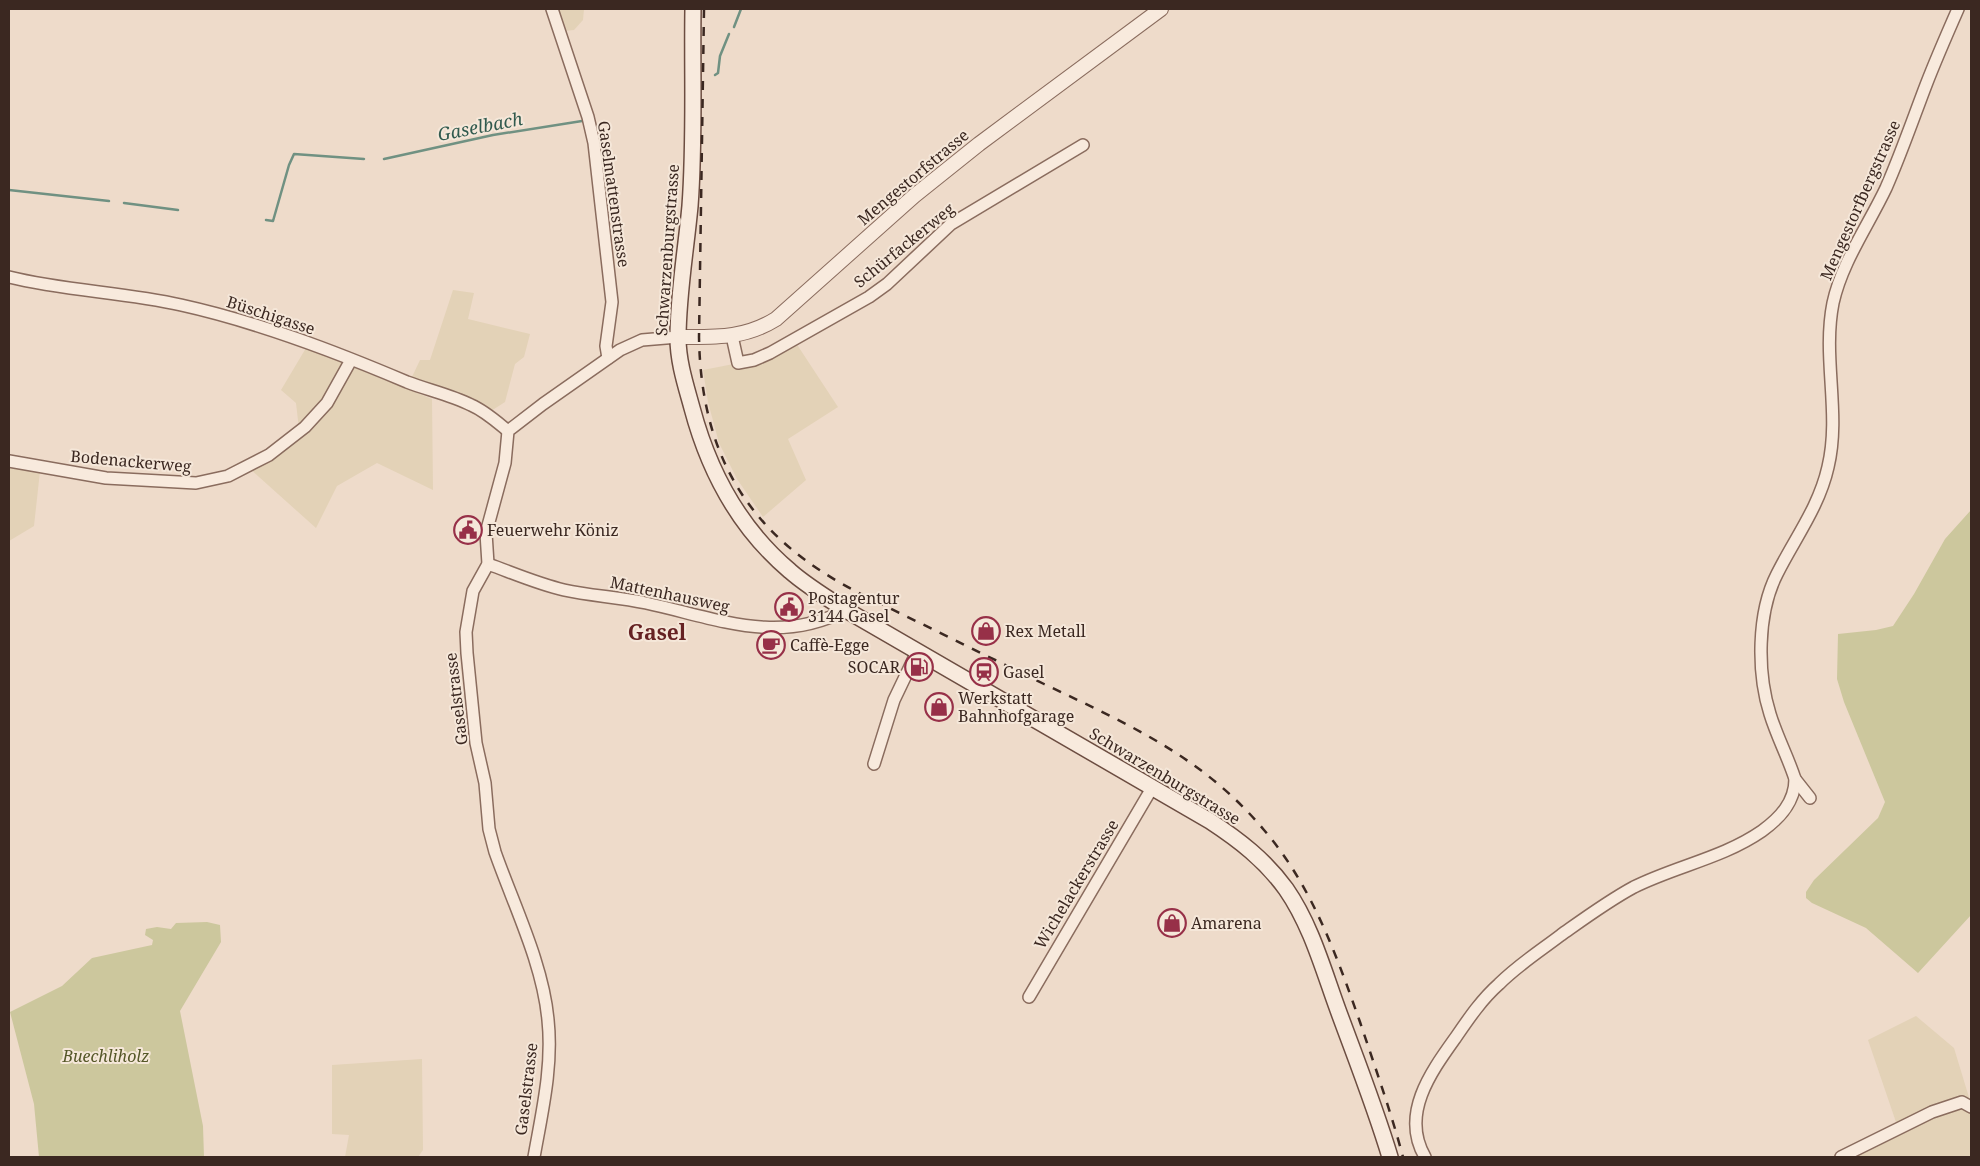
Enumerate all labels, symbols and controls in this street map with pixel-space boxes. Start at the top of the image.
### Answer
water label: Gaselbach [435,106,525,146]
street label: Mengestorfbergstrasse [1815,116,1905,284]
street label: Gaselmattenstrasse [593,119,635,269]
street label: Mengestorfstrasse [853,124,973,230]
street label: Schwarzenburgstrasse [650,163,684,337]
street label: Schürfackerweg [849,197,959,292]
street label: Büschigasse [224,290,318,340]
street label: Bodenackerweg [70,445,193,477]
public building icon: Feuerwehr Köniz [453,515,483,545]
place label: Feuerwehr Köniz [487,519,619,541]
street label: Mattenhausweg [608,571,732,617]
place label: Postagentur 3144 Gasel [808,587,900,627]
public building icon: Postagentur 3144 Gasel [774,592,804,622]
shop icon: Rex Metall [971,616,1001,646]
district label: Gasel [628,618,687,646]
place label: Rex Metall [1005,620,1086,642]
cafe icon: Caffè-Egge [756,630,786,660]
place label: Caffè-Egge [790,634,869,656]
street label: Gaselstrasse [439,651,473,747]
fuel station icon: SOCAR [904,652,934,682]
place label: SOCAR [848,656,900,678]
station icon: Gasel [969,657,999,687]
place label: Gasel [1003,661,1044,683]
place label: Werkstatt Bahnhofgarage [958,687,1074,727]
shop icon: Werkstatt Bahnhofgarage [924,692,954,722]
street label: Schwarzenburgstrasse [1085,722,1245,830]
street label: Wichelackerstrasse [1029,815,1123,953]
shop icon: Amarena [1157,908,1187,938]
place label: Amarena [1191,912,1262,934]
street label: Gaselstrasse [509,1041,543,1137]
park label: Buechliholz [62,1045,149,1067]

